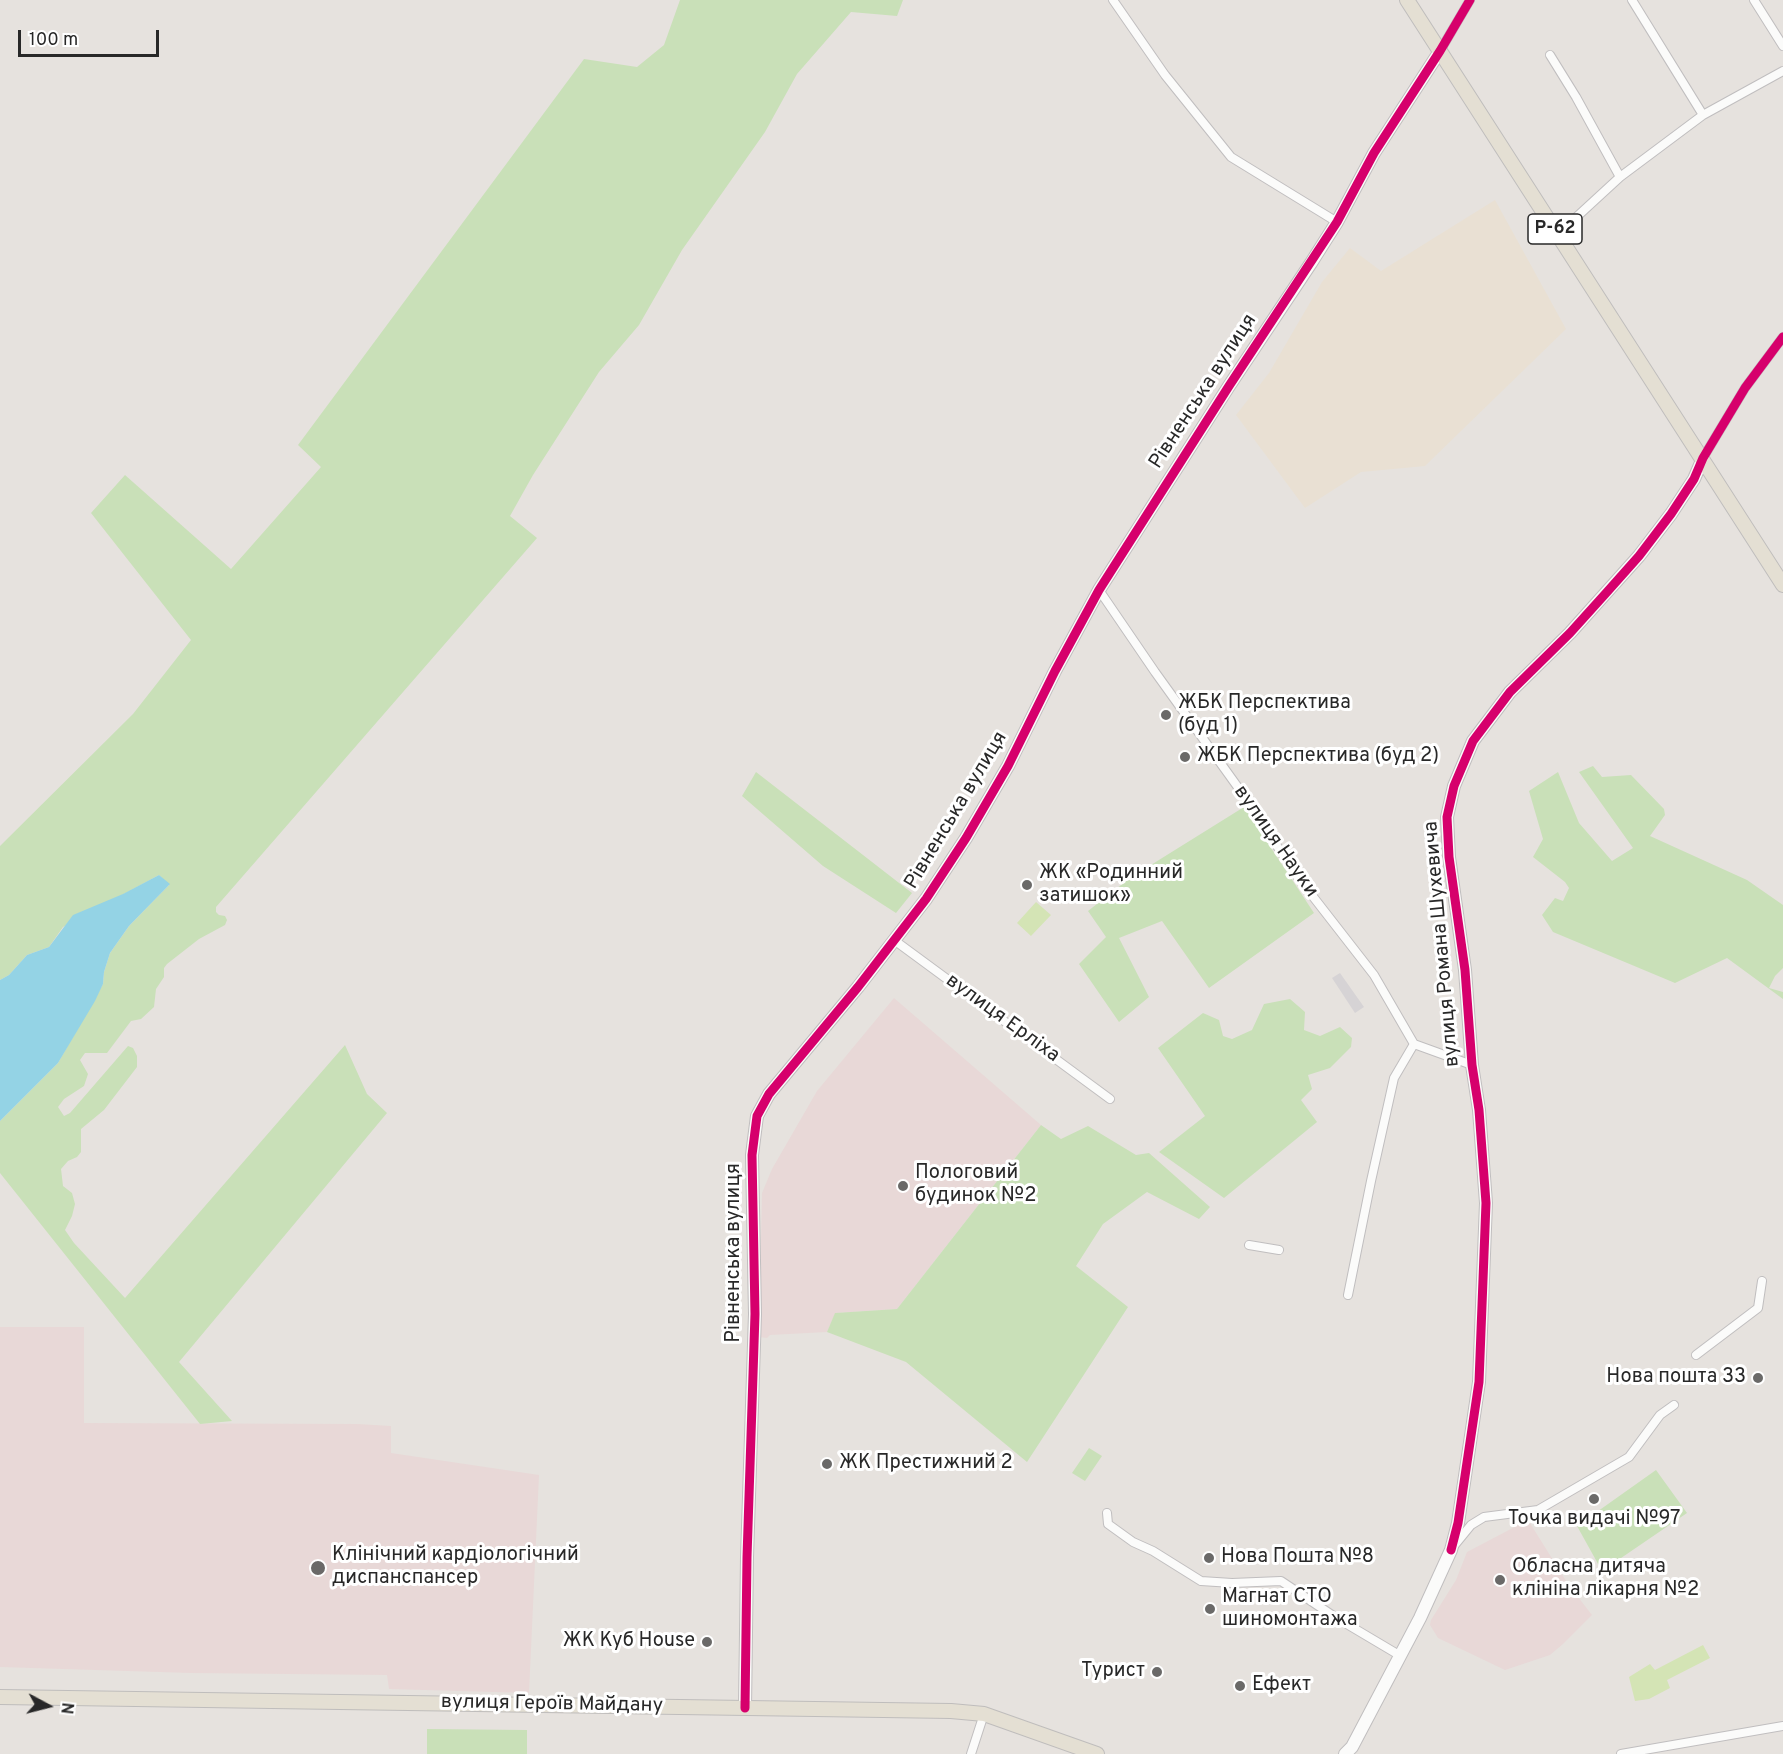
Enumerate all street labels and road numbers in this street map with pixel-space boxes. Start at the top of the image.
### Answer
road number: Р-62 [1528,214,1582,244]
street label: Рівненська вулиця [1145,310,1263,474]
street label: Рівненська вулиця [900,728,1014,894]
street label: вулиця Науки [1227,781,1323,903]
street label: вулиця Романа Шухевича [1420,820,1466,1068]
street label: вулиця Ерліха [940,970,1064,1068]
street label: Рівненська вулиця [723,1163,747,1343]
street label: вулиця Героїв Майдану [441,1691,663,1719]

